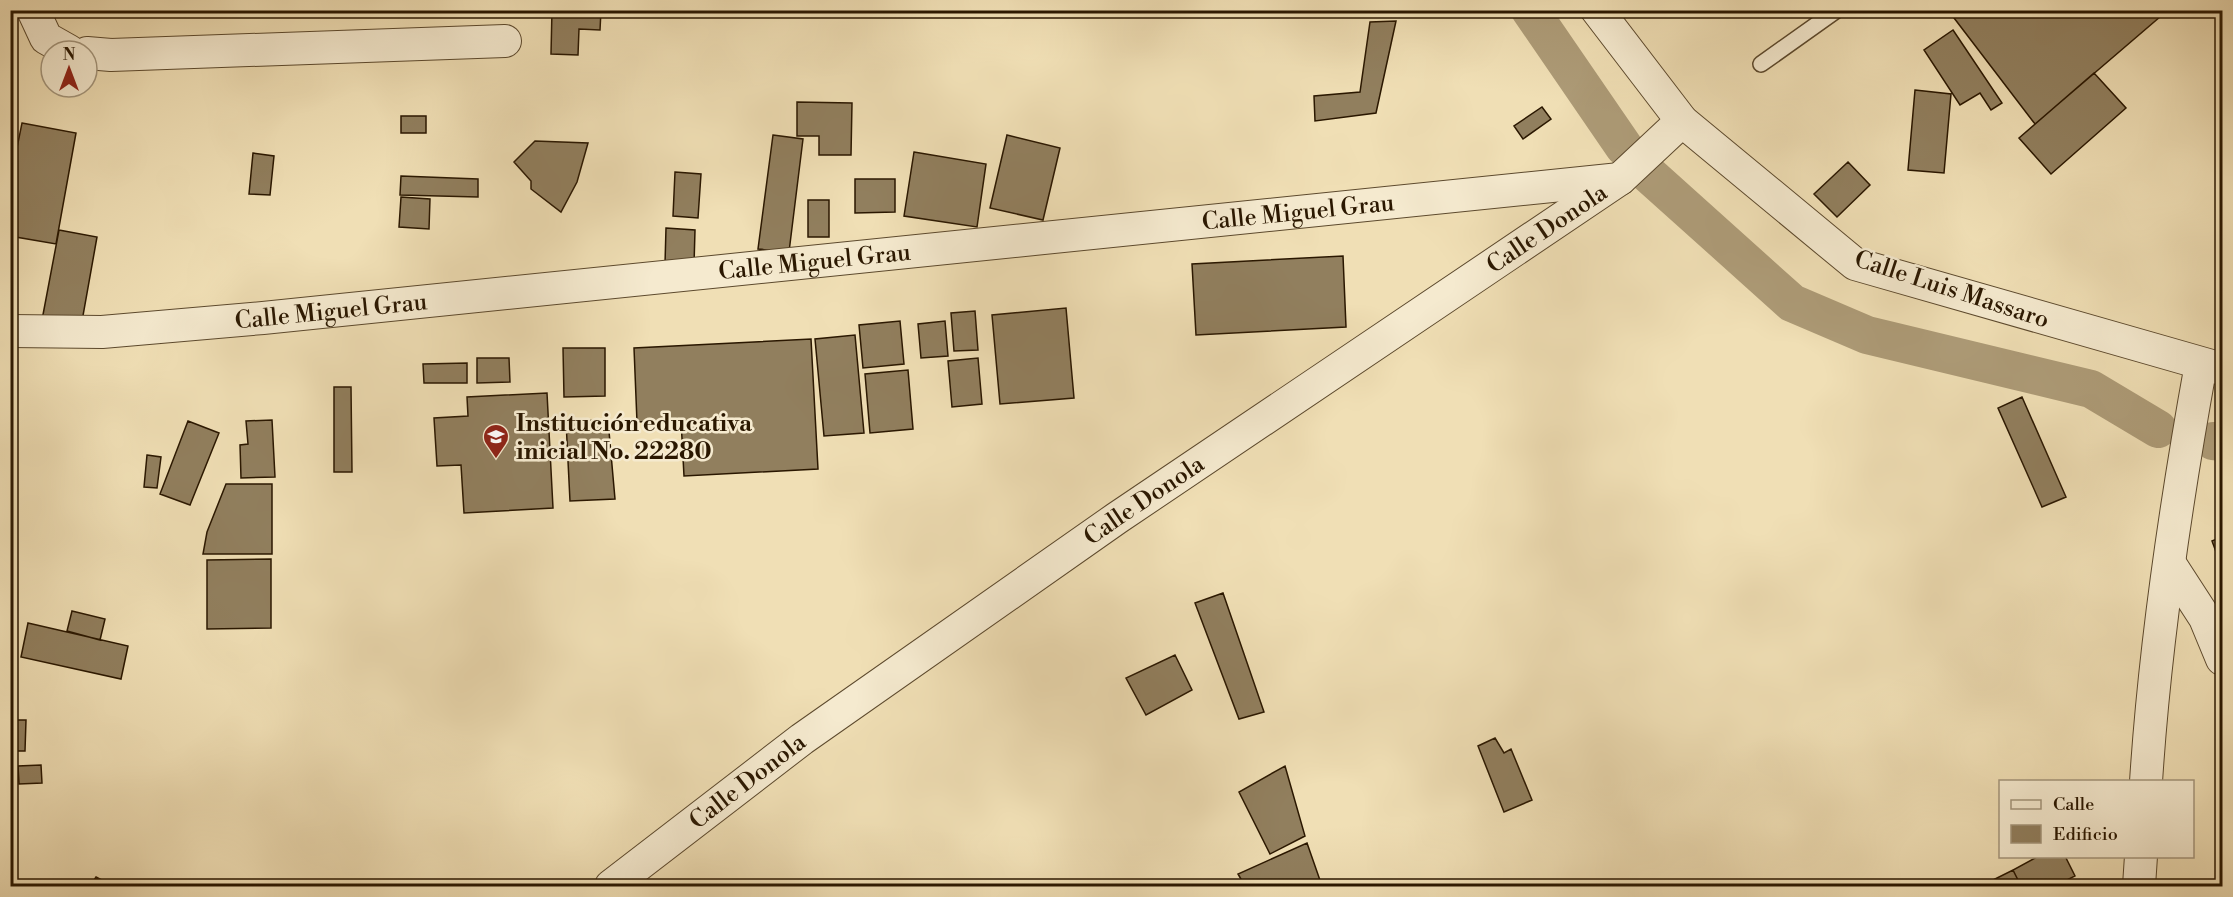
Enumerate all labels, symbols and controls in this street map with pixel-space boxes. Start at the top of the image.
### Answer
north arrow [39,39,99,99]
text: N [63,45,76,65]
street label: Calle Donola [1481,177,1614,281]
street label: Calle Miguel Grau [1200,188,1396,238]
street label: Calle Miguel Grau [717,238,913,287]
street label: Calle Luis Massaro [1851,244,2053,336]
street label: Calle Miguel Grau [234,287,429,336]
place label: Institución educativa inicial No. 22280 [516,409,753,467]
school or university icon: Institución educativa inicial No. 22280 [481,422,511,460]
street label: Calle Donola [1078,449,1211,553]
street label: Calle Donola [684,727,813,836]
legend [1999,780,2194,858]
text: Calle [2053,793,2094,816]
text: Edificio [2053,823,2118,846]

